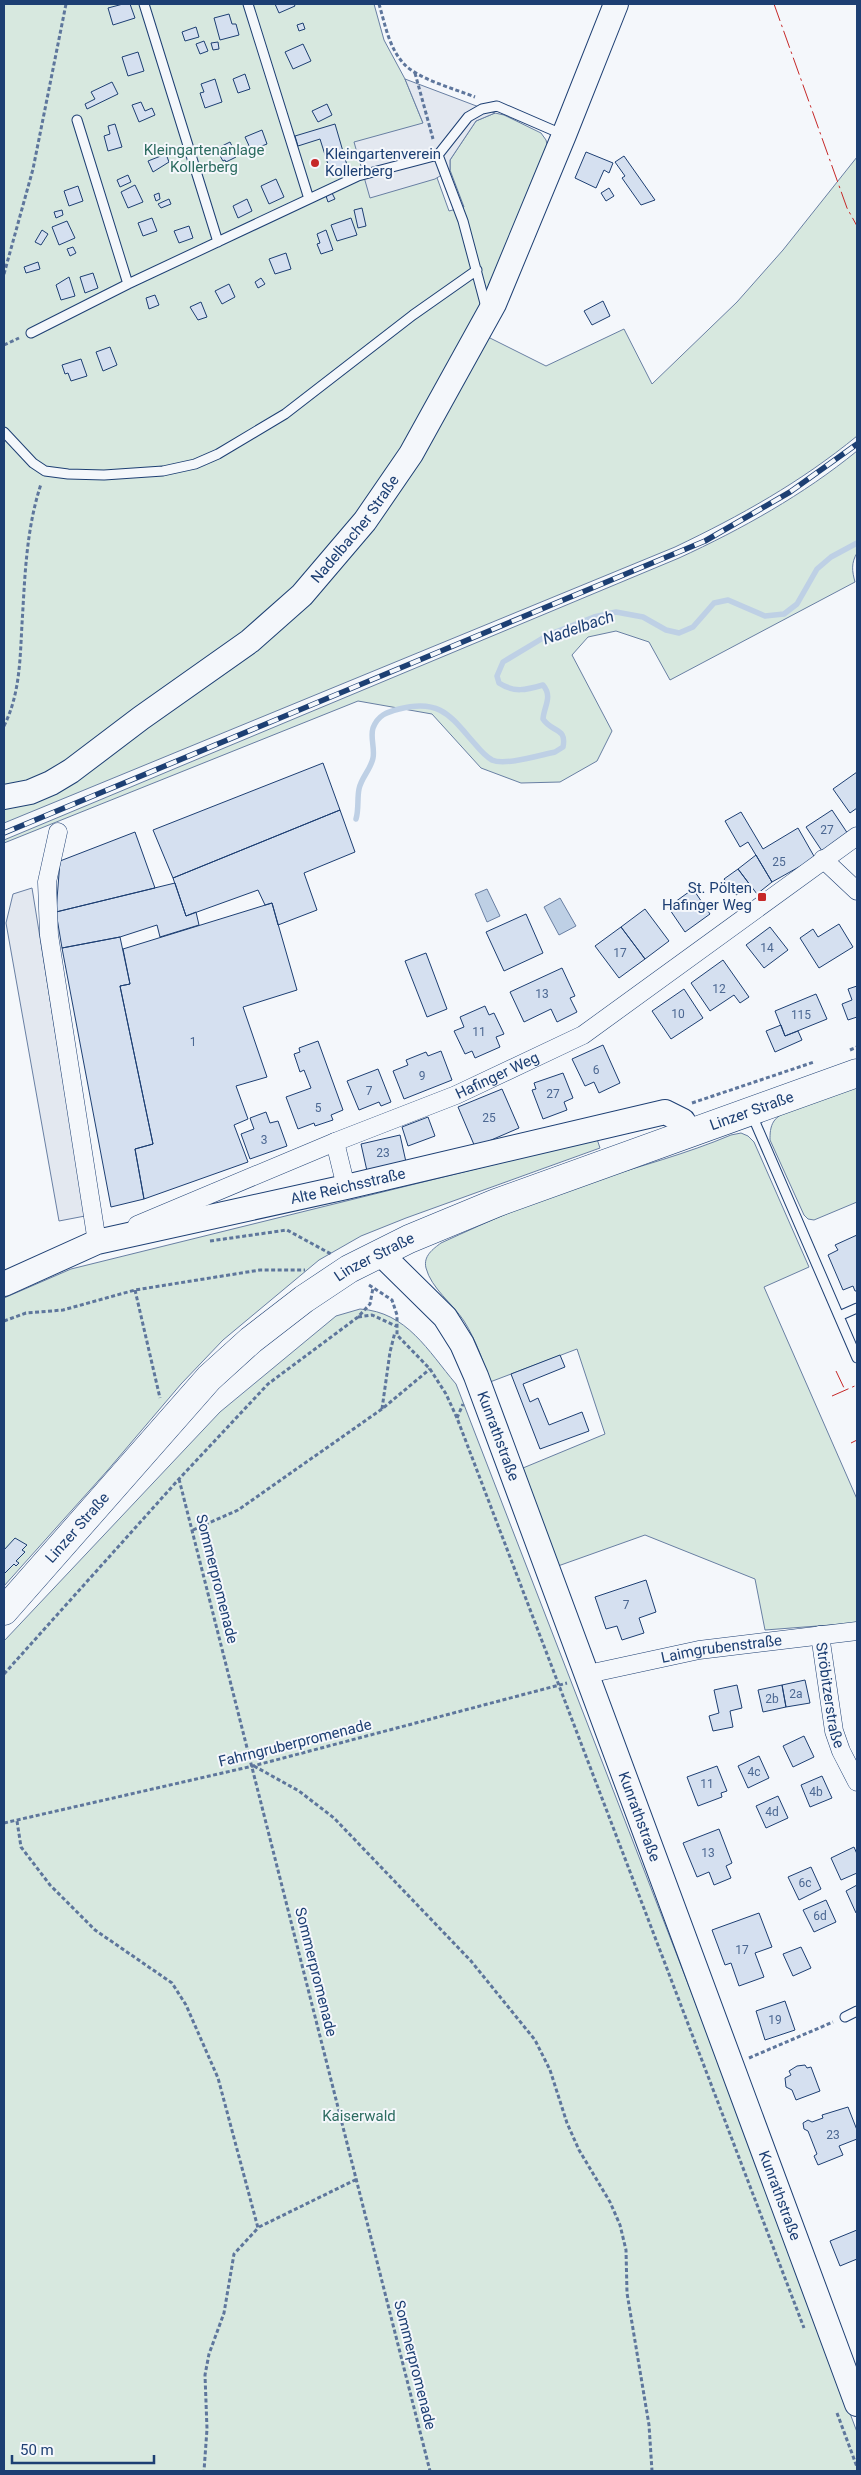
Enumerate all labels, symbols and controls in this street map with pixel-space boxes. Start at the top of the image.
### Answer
park label: Kleingartenanlage Kollerberg [144,141,264,176]
place label: Kleingartenverein Kollerberg [325,145,441,180]
marker: Kleingartenverein Kollerberg [309,157,321,169]
street label: Nadelbacher Straße [307,472,403,587]
water label: Nadelbach [540,606,616,649]
house number: 27 [820,823,834,837]
house number: 25 [772,855,786,869]
place label: St. Pölten Hafinger Weg [662,879,752,914]
marker: St. Pölten Hafinger Weg [756,891,768,903]
house number: 14 [760,941,774,955]
house number: 17 [613,946,627,960]
house number: 12 [712,982,726,996]
house number: 13 [535,987,549,1001]
house number: 10 [671,1007,685,1021]
house number: 115 [791,1008,811,1022]
house number: 11 [472,1025,486,1039]
house number: 1 [190,1035,196,1049]
street label: Hafinger Weg [453,1048,542,1103]
house number: 6 [593,1063,600,1077]
house number: 9 [419,1069,425,1083]
house number: 7 [366,1084,373,1098]
house number: 27 [546,1087,560,1101]
street label: Linzer Straße [707,1088,796,1134]
house number: 5 [315,1101,322,1115]
house number: 25 [482,1111,496,1125]
house number: 3 [261,1133,267,1147]
house number: 23 [376,1146,390,1160]
street label: Alte Reichsstraße [289,1164,407,1208]
street label: Linzer Straße [331,1229,417,1285]
street label: Kunrathstraße [473,1389,523,1483]
street label: Linzer Straße [42,1489,113,1567]
street label: Sommerpromenade [192,1512,242,1646]
house number: 7 [623,1598,630,1612]
street label: Laimgrubenstraße [659,1631,783,1667]
street label: Ströbitzerstraße [812,1641,848,1751]
house number: 2a [789,1687,803,1701]
house number: 2b [765,1692,779,1706]
street label: Fahrngruberpromenade [217,1715,373,1771]
house number: 4c [747,1765,761,1779]
street label: Kunrathstraße [614,1769,664,1864]
house number: 11 [700,1777,714,1791]
house number: 4b [809,1785,823,1799]
house number: 4d [765,1805,779,1819]
house number: 13 [701,1846,715,1860]
house number: 6c [798,1876,812,1890]
street label: Sommerpromenade [291,1905,341,2039]
house number: 6d [813,1909,827,1923]
house number: 17 [735,1943,749,1957]
house number: 19 [768,2013,782,2027]
park label: Kaiserwald [322,2107,396,2125]
house number: 23 [826,2128,840,2142]
street label: Kunrathstraße [755,2148,805,2243]
street label: Sommerpromenade [390,2298,440,2432]
scale bar [12,2432,155,2464]
text: 50 m [20,2441,54,2459]

